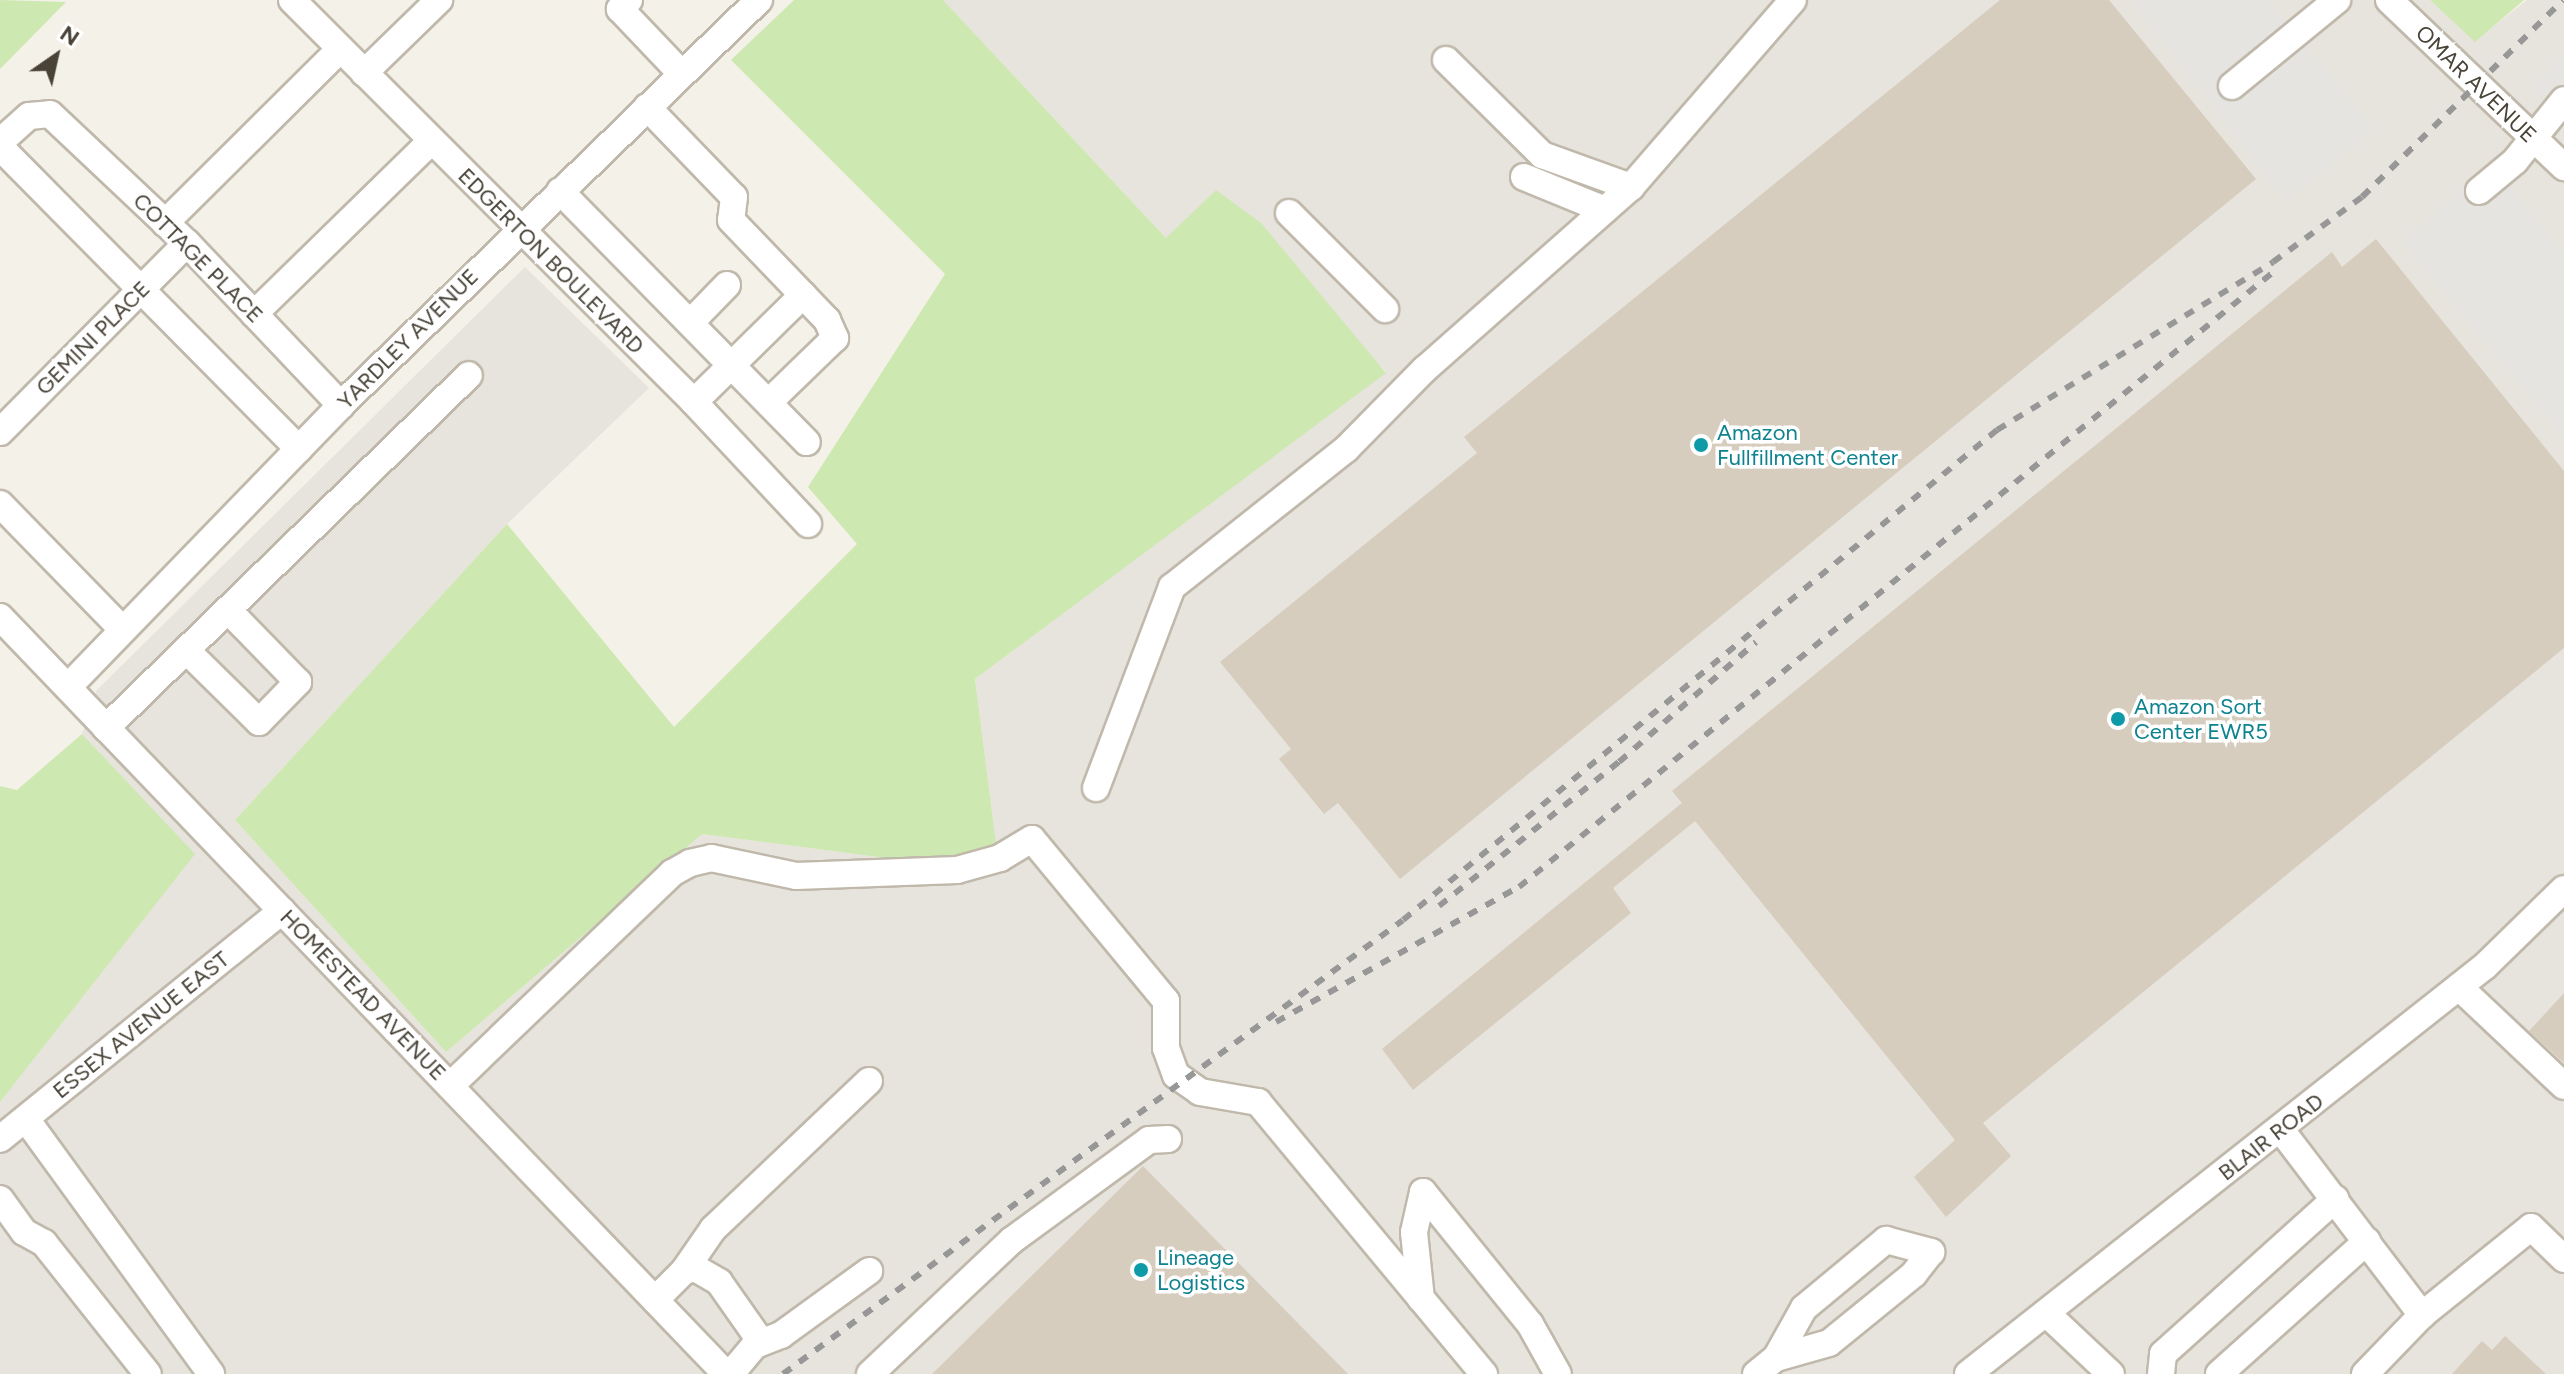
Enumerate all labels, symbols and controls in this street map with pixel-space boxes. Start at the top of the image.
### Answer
north arrow [16,16,96,96]
text: N [55,20,84,52]
street label: OMAR AVENUE [2410,20,2542,148]
street label: EDGERTON BOULEVARD [453,163,649,359]
street label: COTTAGE PLACE [128,188,268,328]
street label: YARDLEY AVENUE [332,263,484,415]
street label: GEMINI PLACE [31,276,155,400]
place label: Amazon Fullfillment Center [1717,419,1898,470]
marker: Amazon Fullfillment Center [1692,436,1710,454]
place label: Amazon Sort Center EWR5 [2134,693,2268,744]
marker: Amazon Sort Center EWR5 [2109,710,2127,728]
street label: HOMESTEAD AVENUE [275,904,451,1086]
street label: ESSEX AVENUE EAST [48,946,234,1104]
street label: BLAIR ROAD [2213,1088,2329,1186]
place label: Lineage Logistics [1157,1244,1245,1296]
marker: Lineage Logistics [1132,1261,1150,1279]

